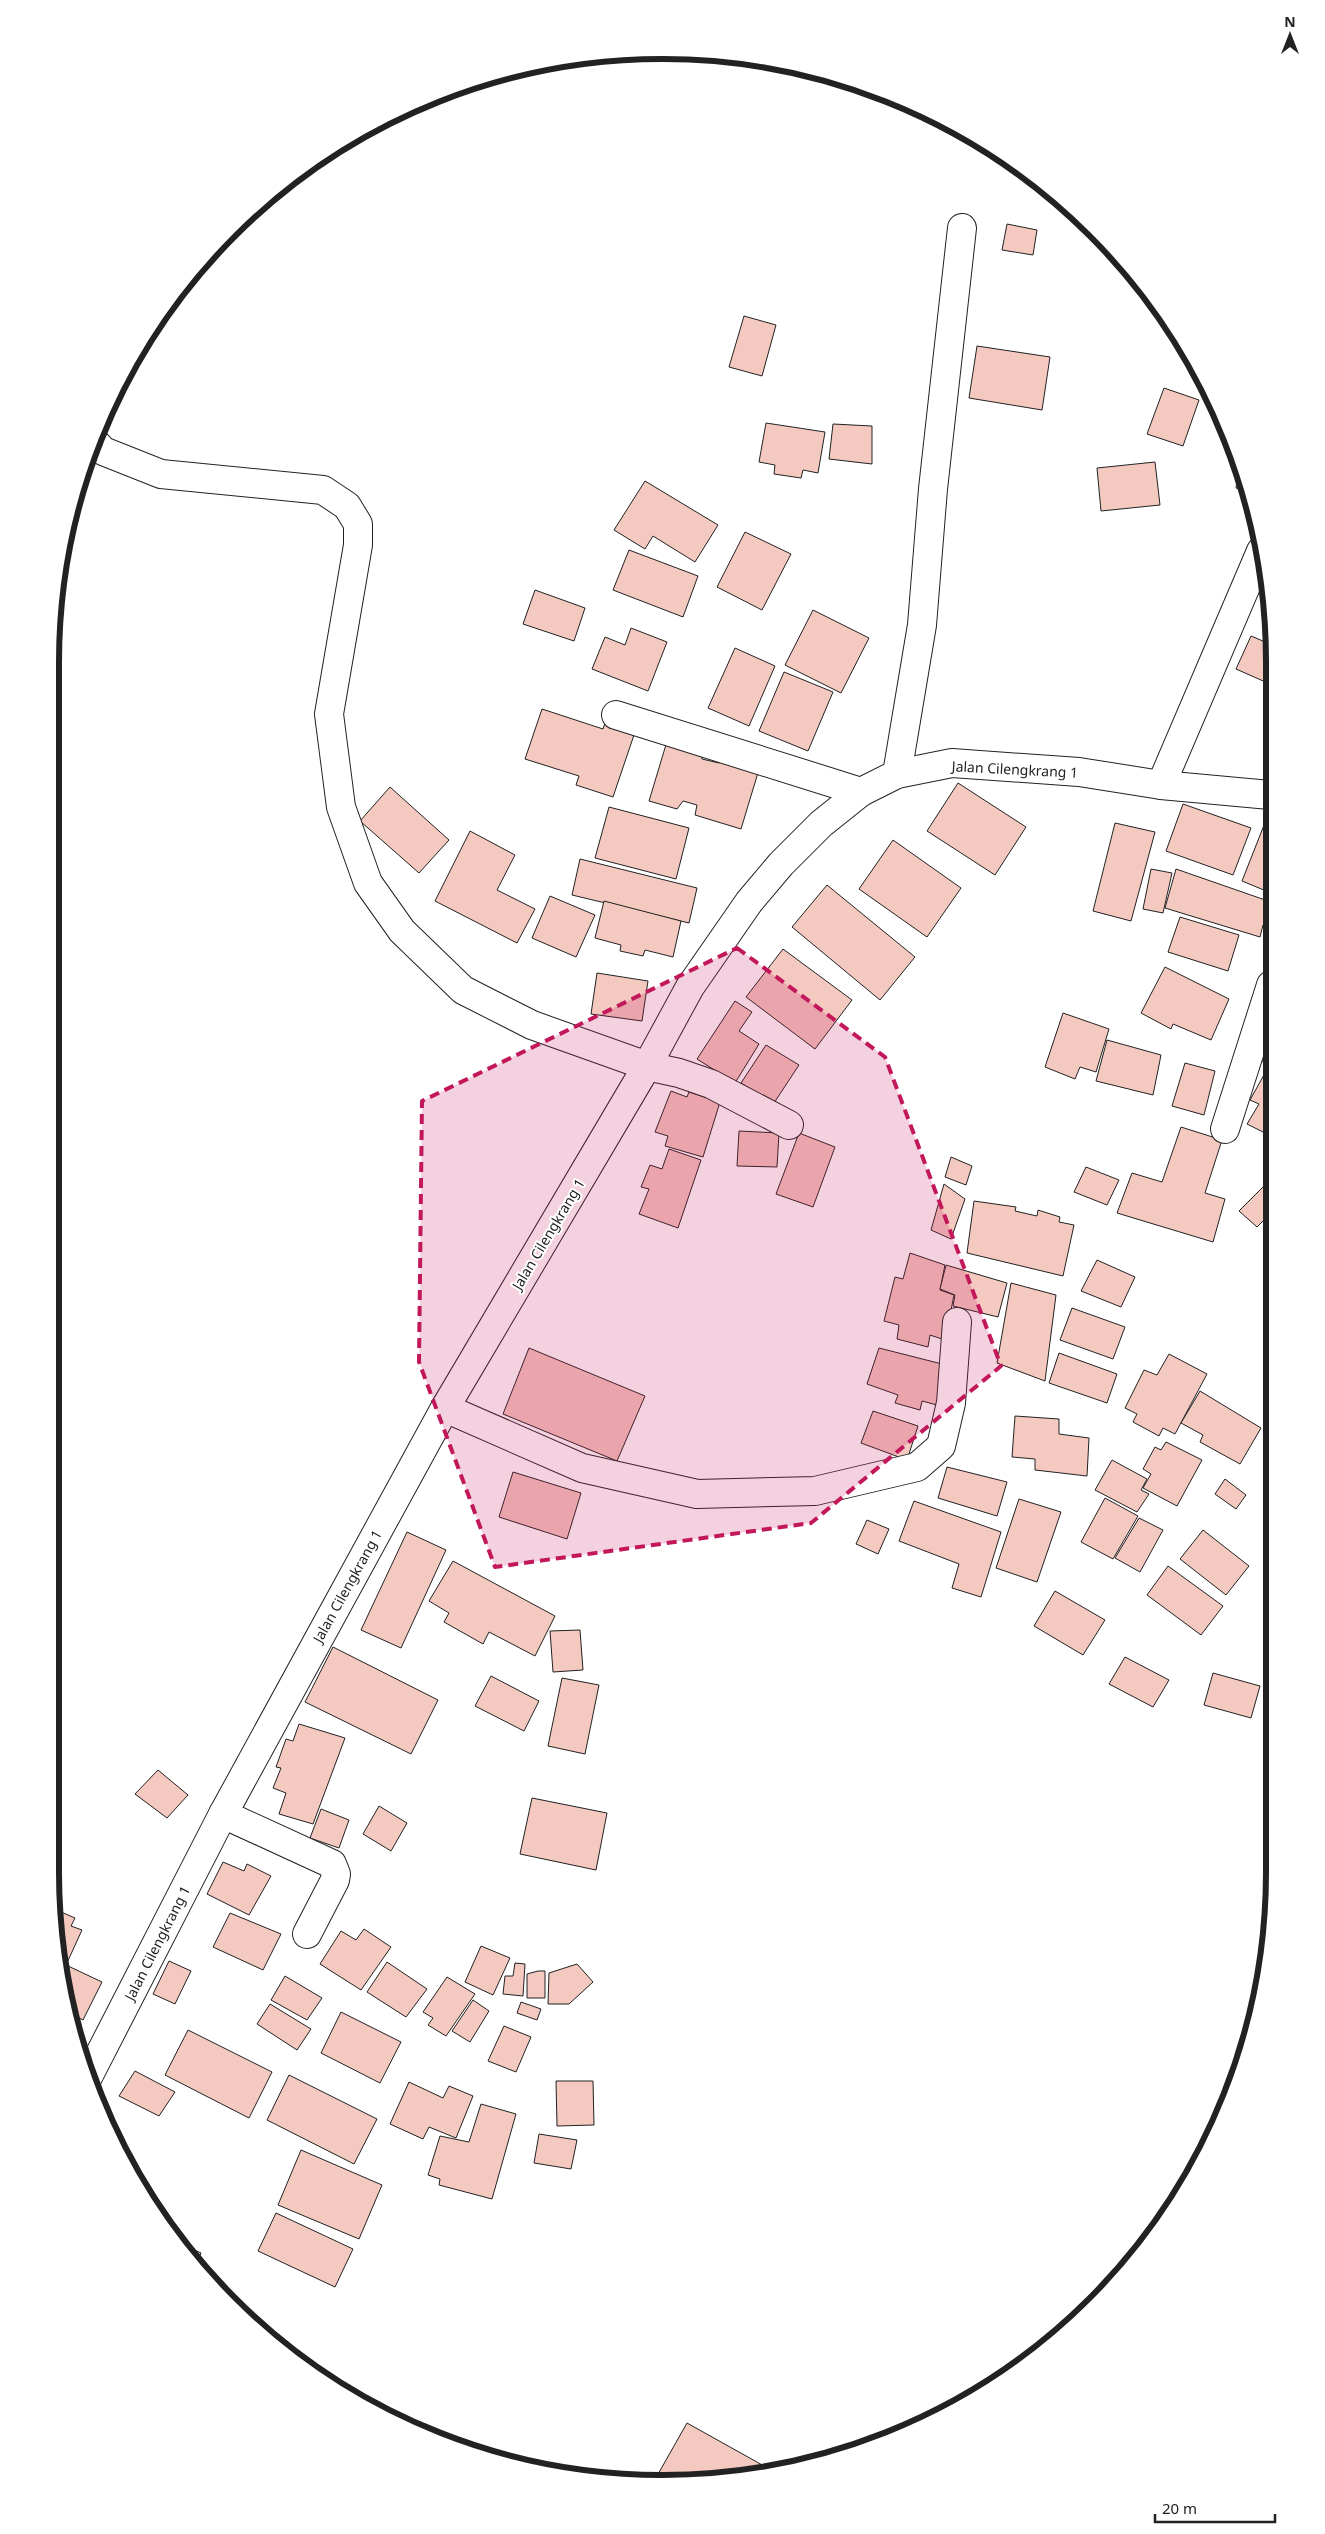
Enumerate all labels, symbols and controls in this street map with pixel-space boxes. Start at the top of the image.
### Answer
north arrow [1265,10,1315,60]
text: N [1284,12,1296,31]
street label: Jalan Cilengkrang 1 [949,756,1079,782]
street label: Jalan Cilengkrang 1 [506,1175,589,1295]
street label: Jalan Cilengkrang 1 [307,1526,386,1648]
street label: Jalan Cilengkrang 1 [119,1882,194,2005]
scale bar [1155,2492,1275,2524]
text: 20 m [1162,2498,1197,2518]

